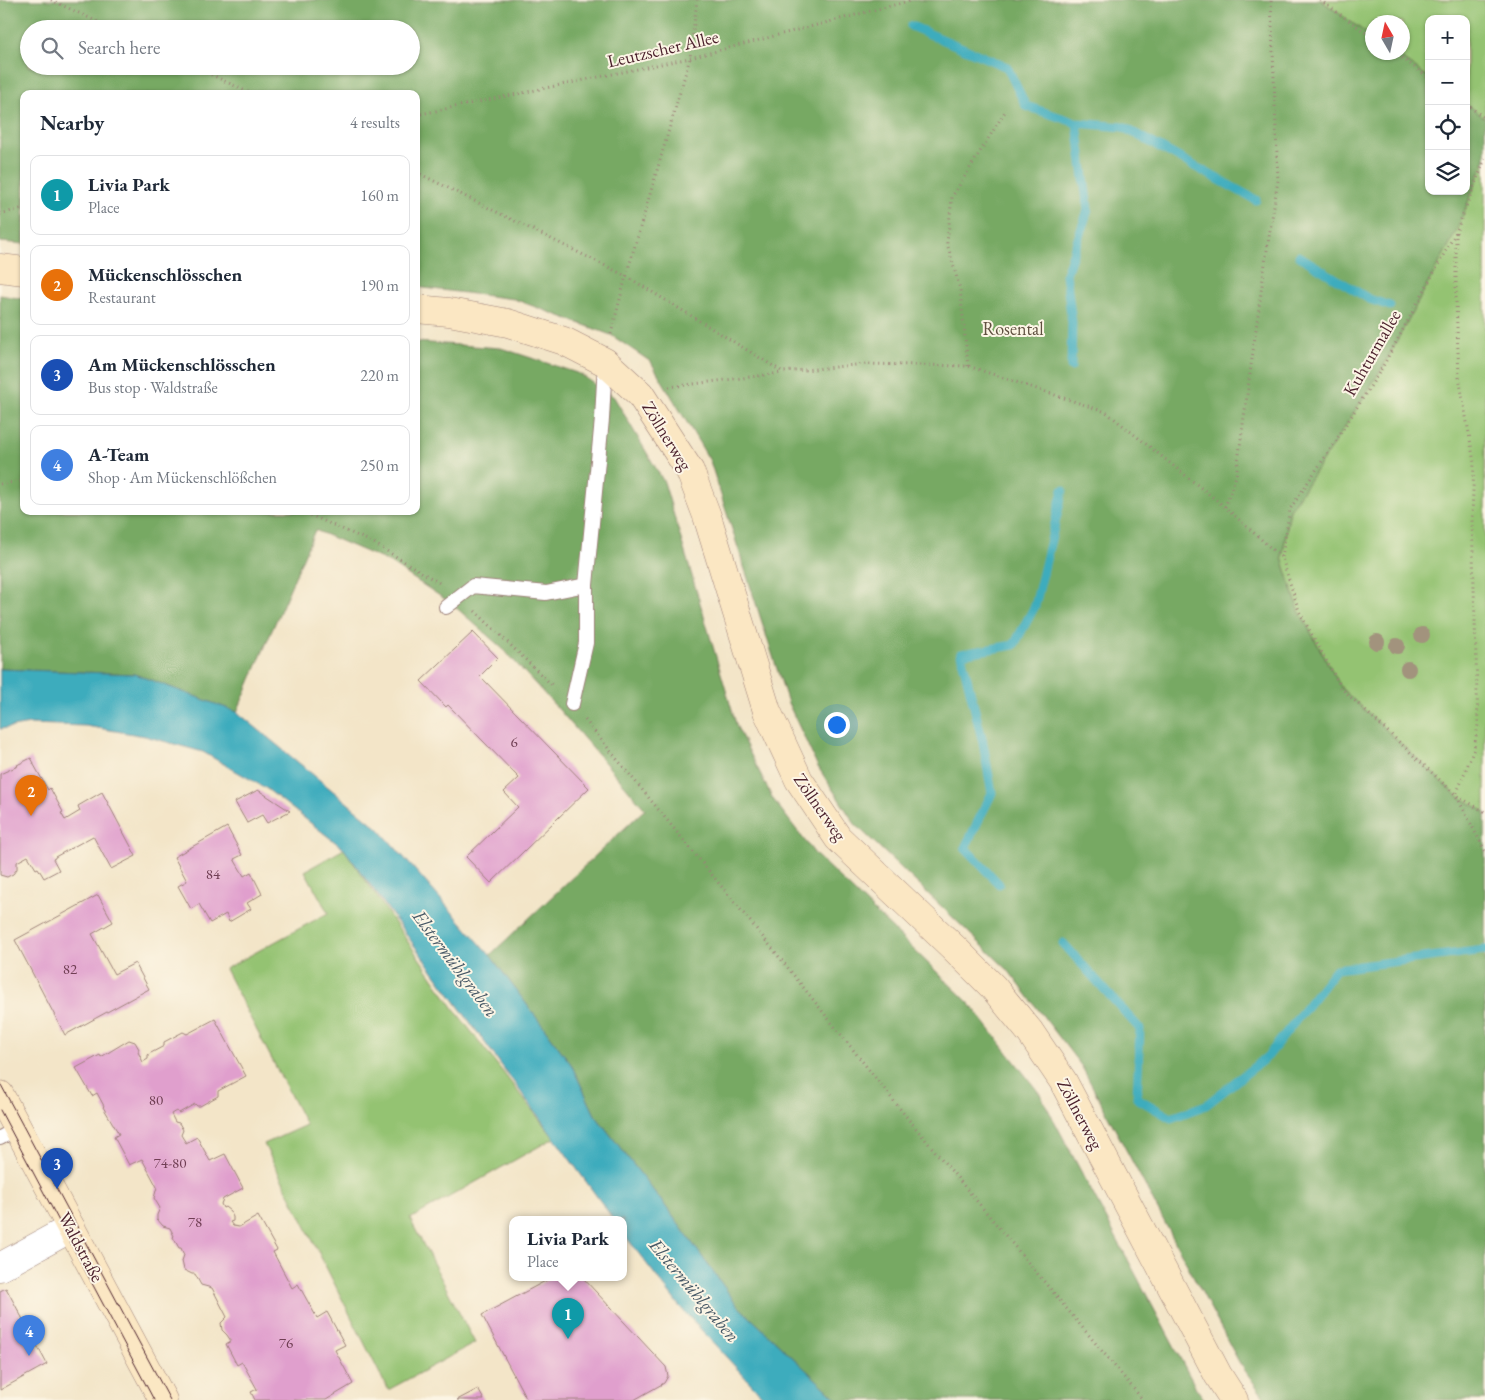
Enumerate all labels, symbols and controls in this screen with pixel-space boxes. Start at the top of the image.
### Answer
north arrow [1365,15,1410,60]
map controls [1425,15,1470,195]
button: + [1425,15,1470,60]
search box [20,20,420,75]
street label: Leutzscher Allee [605,25,721,72]
icon: search [38,34,66,62]
text: Search here [78,35,160,60]
button: − [1425,60,1470,105]
button: locate [1425,105,1470,150]
text: Nearby [40,109,104,136]
text: 4 results [350,112,400,133]
button: layers [1425,150,1470,195]
text: Livia Park [88,172,170,197]
text: 1 [53,185,61,206]
text: 160 m [360,185,399,206]
text: Place [88,197,120,218]
text: Mückenschlösschen [88,262,242,287]
text: 2 [53,275,61,296]
text: 190 m [360,275,399,296]
text: Restaurant [88,287,156,308]
street label: Kuhturmallee [1338,305,1405,400]
park label: Rosental [982,317,1044,340]
text: Am Mückenschlösschen [88,352,276,377]
text: 3 [53,365,61,386]
text: 220 m [360,365,399,386]
text: Bus stop · Waldstraße [88,377,218,398]
street label: Zöllnerweg [637,397,698,475]
text: A-Team [88,442,149,467]
text: 4 [53,455,61,476]
text: 250 m [360,455,399,476]
text: Shop · Am Mückenschlößchen [88,467,277,488]
your location [824,712,850,738]
house number: 6 [510,732,518,751]
street label: Zöllnerweg [789,768,852,845]
pin: 2 [15,775,47,816]
house number: 84 [206,864,221,883]
water label: Elstermühlgraben [407,904,504,1022]
house number: 82 [63,959,78,978]
street label: Zöllnerweg [1052,1074,1109,1153]
house number: 80 [149,1090,163,1109]
pin: 3 [41,1148,73,1189]
house number: 74-80 [154,1153,186,1172]
street label: Waldstraße [53,1208,109,1286]
house number: 78 [188,1212,202,1231]
popup [509,1216,627,1281]
text: Livia Park [527,1226,609,1251]
water label: Elstermühlgraben [643,1233,745,1347]
text: Place [527,1251,559,1272]
pin: 1 [552,1298,584,1339]
pin: 4 [13,1315,45,1356]
house number: 76 [279,1333,293,1352]

